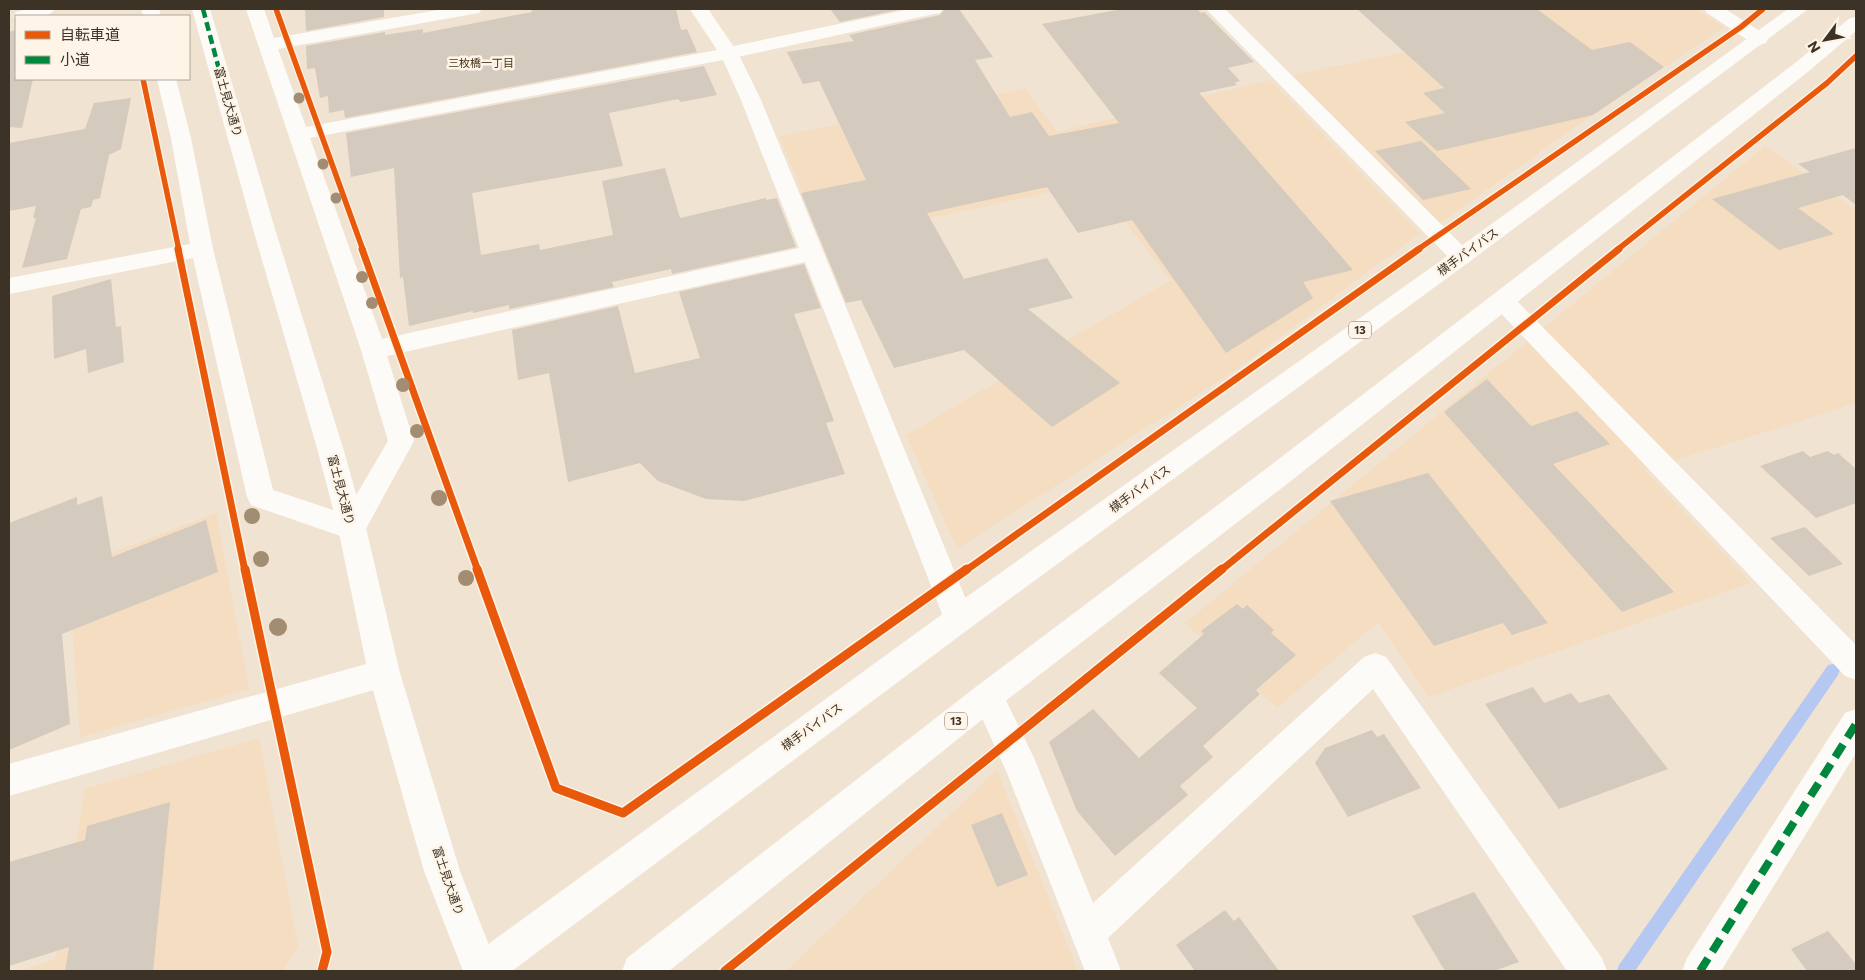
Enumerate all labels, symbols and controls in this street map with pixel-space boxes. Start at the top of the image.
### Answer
legend [15,15,190,80]
north arrow [1800,15,1850,65]
text: 自転車道 [60,25,120,43]
text: N [1804,38,1824,56]
text: 小道 [60,50,90,68]
district label: 三枚橋一丁目 [448,56,514,69]
street label: 富士見大通り [212,65,246,138]
street label: 横手バイパス [1434,224,1501,278]
road number: 13 [1349,322,1371,338]
street label: 富士見大通り [326,453,358,526]
street label: 横手バイパス [1106,461,1173,515]
street label: 横手バイパス [778,699,845,753]
road number: 13 [945,712,967,729]
street label: 富士見大通り [431,844,467,917]

